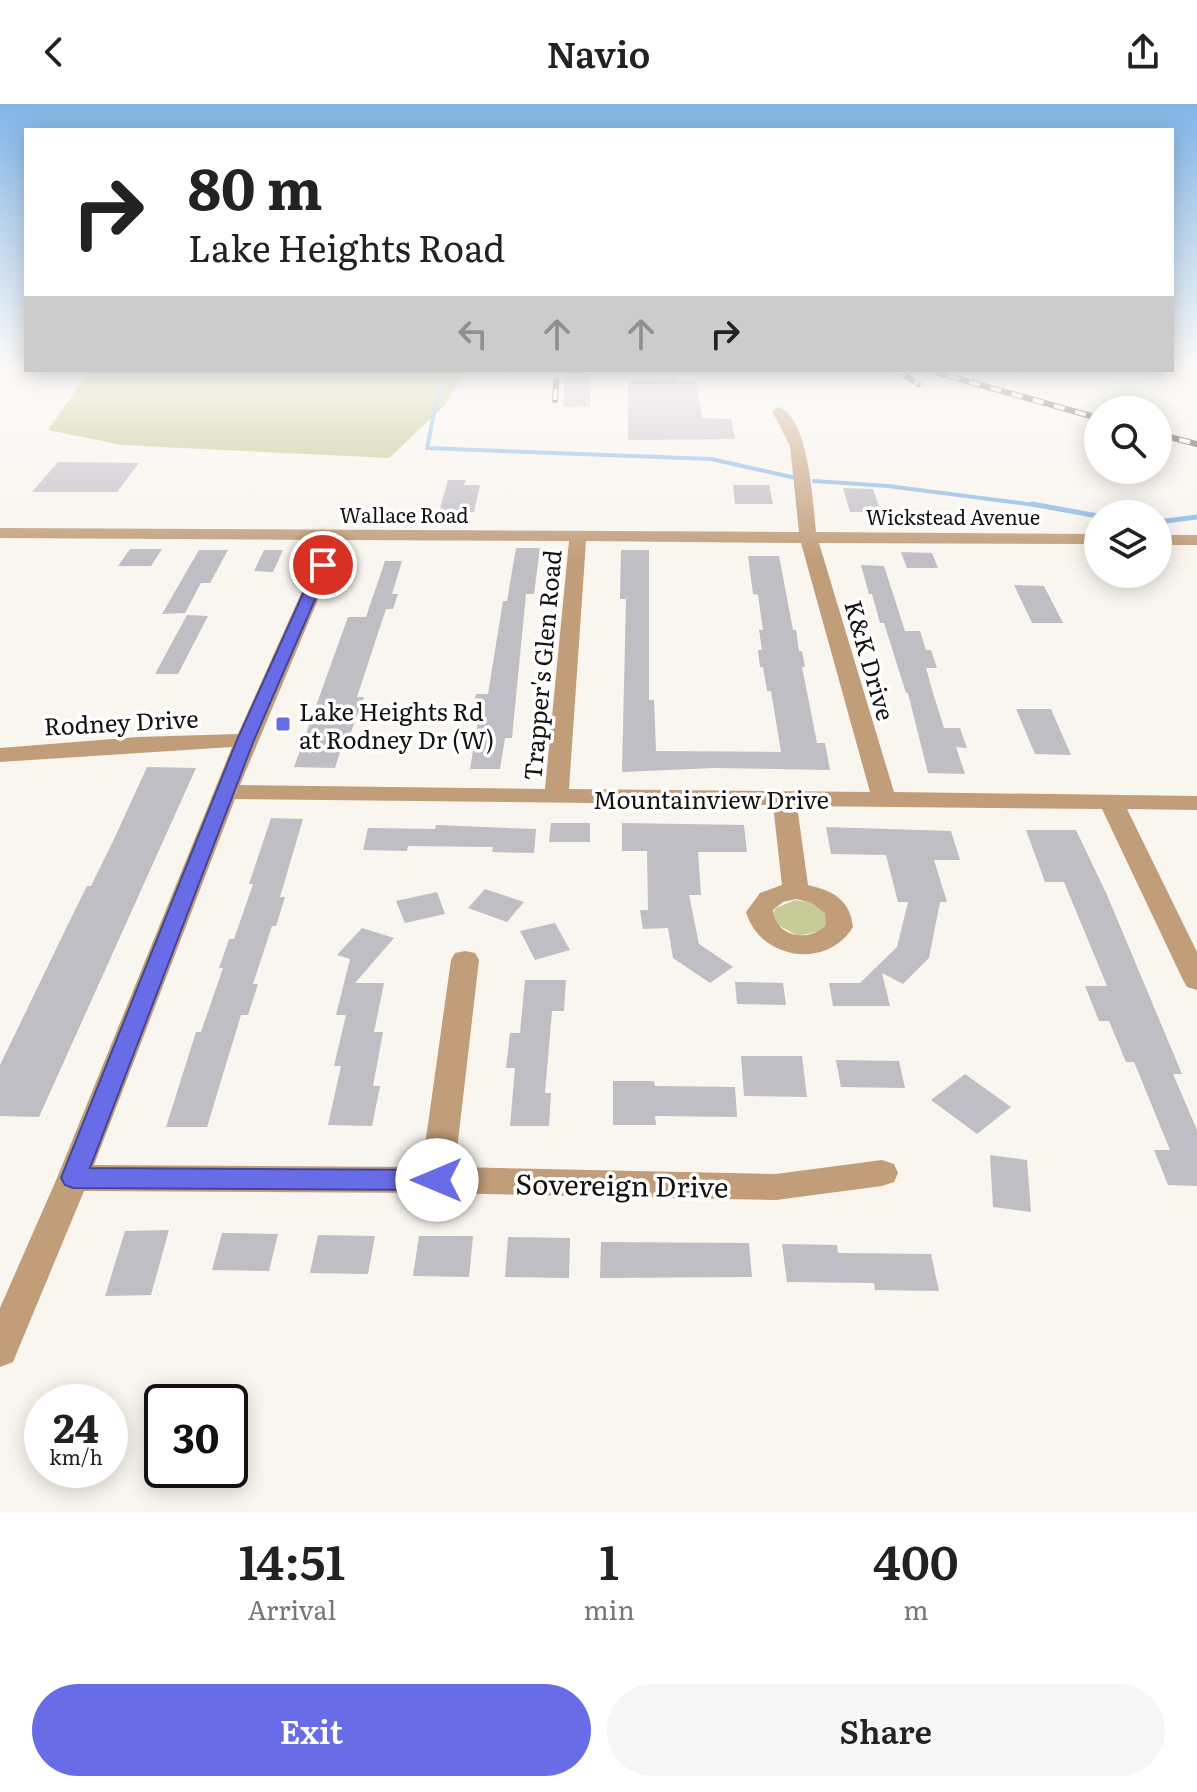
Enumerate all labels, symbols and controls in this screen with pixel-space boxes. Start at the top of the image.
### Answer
text: Navio [547,26,650,79]
icon: back [32,30,76,74]
icon: share [1121,30,1165,74]
text: 80 m [188,144,323,227]
icon: right [56,160,160,264]
text: Lake Heights Road [188,220,505,273]
icon: left [451,312,495,356]
icon: ahead [535,312,579,356]
icon: ahead [619,312,663,356]
icon: right [703,312,747,356]
map controls [1084,396,1172,588]
button: search [1084,396,1172,484]
street label: Wallace Road [339,499,469,529]
button: layers [1084,500,1172,588]
street label: Wickstead Avenue [866,501,1040,531]
pin [289,531,357,599]
icon: arrive [301,543,345,587]
street label: Trapper's Glen Road [513,548,569,782]
street label: K&K Drive [837,596,905,724]
place label: Lake Heights Rd at Rodney Dr (W) [299,693,494,756]
street label: Rodney Drive [43,699,199,743]
marker: Lake Heights Rd at Rodney Dr (W) [274,715,292,733]
street label: Mountainview Drive [593,781,829,816]
position arrow [395,1138,479,1222]
street label: Sovereign Drive [515,1161,729,1207]
speed limit sign: 30 [144,1384,248,1488]
text: 24 [53,1396,99,1455]
text: km/h [49,1441,103,1471]
text: 14:51 [238,1524,345,1595]
text: 1 [599,1524,619,1595]
text: 400 [873,1524,959,1595]
text: Arrival [247,1589,336,1628]
text: min [584,1589,635,1628]
text: m [903,1589,928,1628]
button: Exit [32,1684,591,1776]
button: Share [607,1684,1165,1776]

